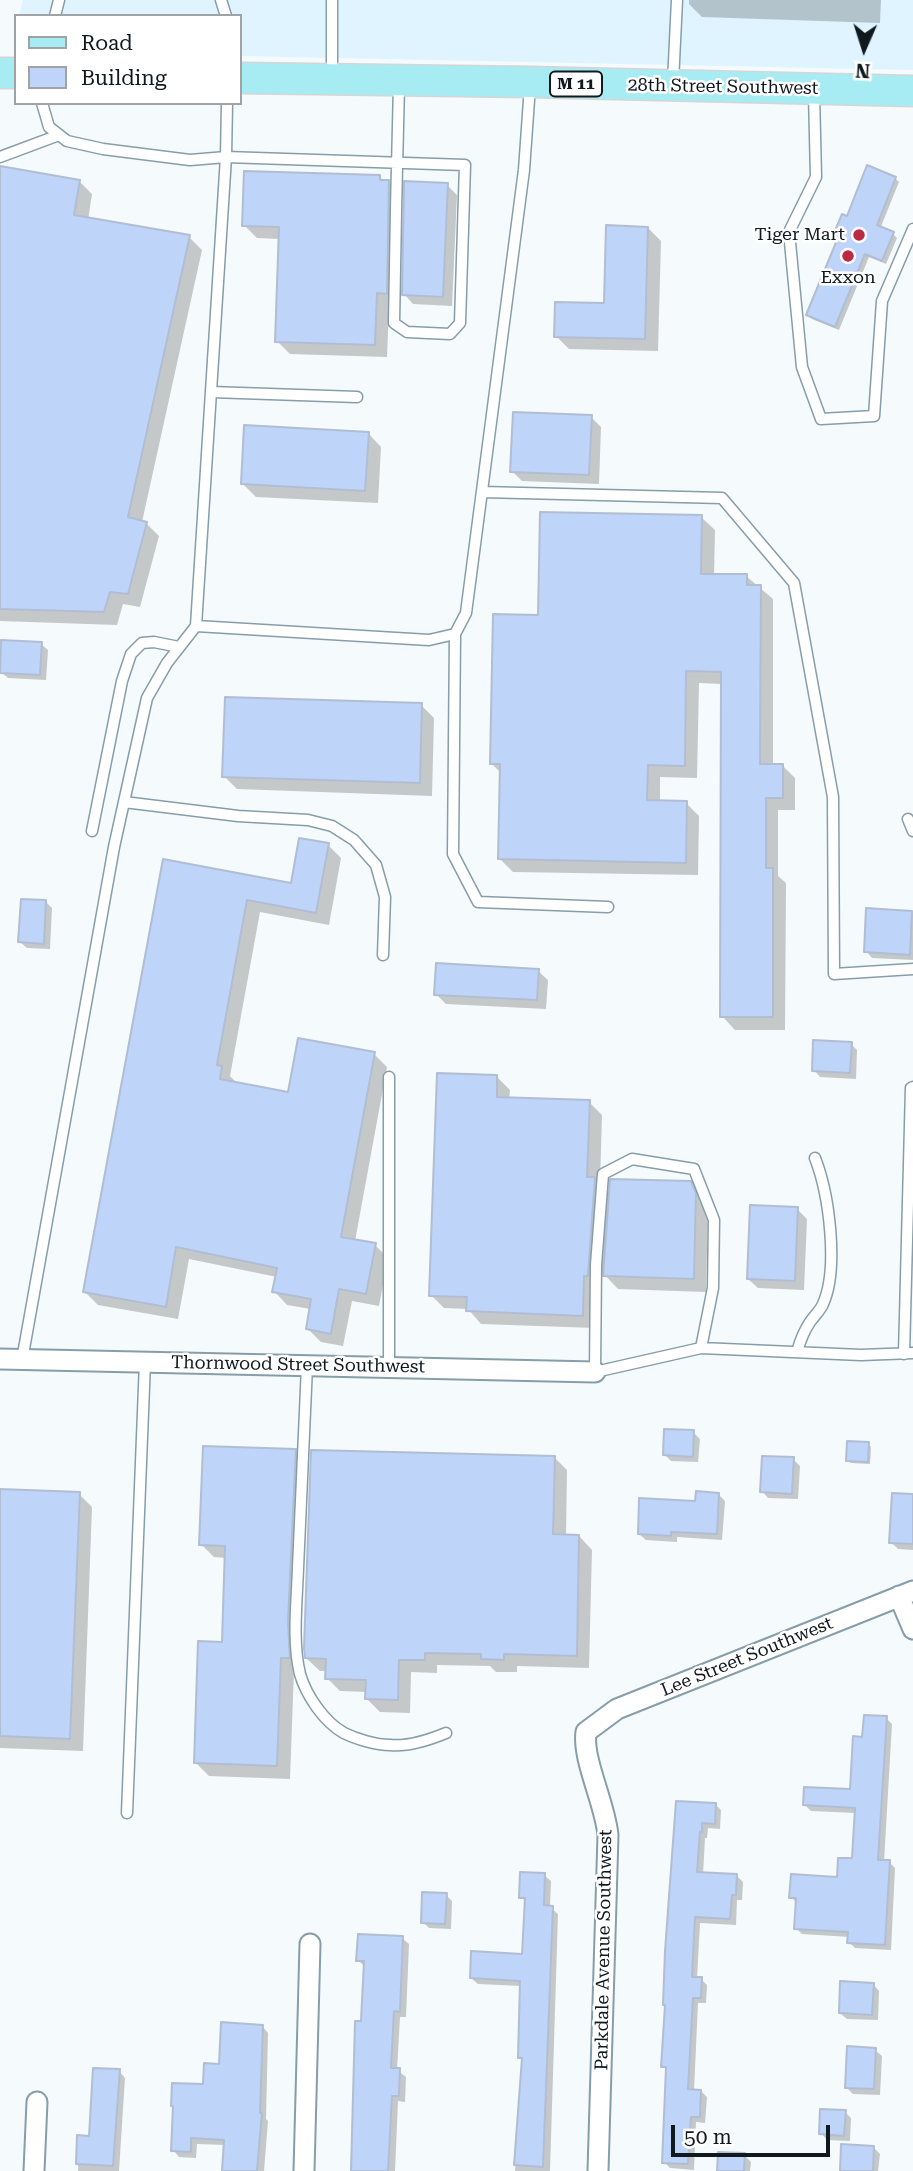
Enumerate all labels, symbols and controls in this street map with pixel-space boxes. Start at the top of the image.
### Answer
legend [14,14,242,105]
north arrow [829,14,899,84]
text: Road [81,31,133,55]
text: N [855,59,871,82]
text: Building [81,66,167,90]
road number: M 11 [550,72,602,96]
street label: 28th Street Southwest [627,75,819,99]
place label: Tiger Mart [754,224,845,246]
marker: Tiger Mart [851,227,867,243]
marker: Exxon [840,248,856,264]
place label: Exxon [820,267,876,289]
street label: Thornwood Street Southwest [171,1352,425,1378]
street label: Lee Street Southwest [658,1613,836,1701]
street label: Parkdale Avenue Southwest [591,1829,617,2071]
scale bar [675,2112,834,2156]
text: 50 m [684,2125,732,2149]

